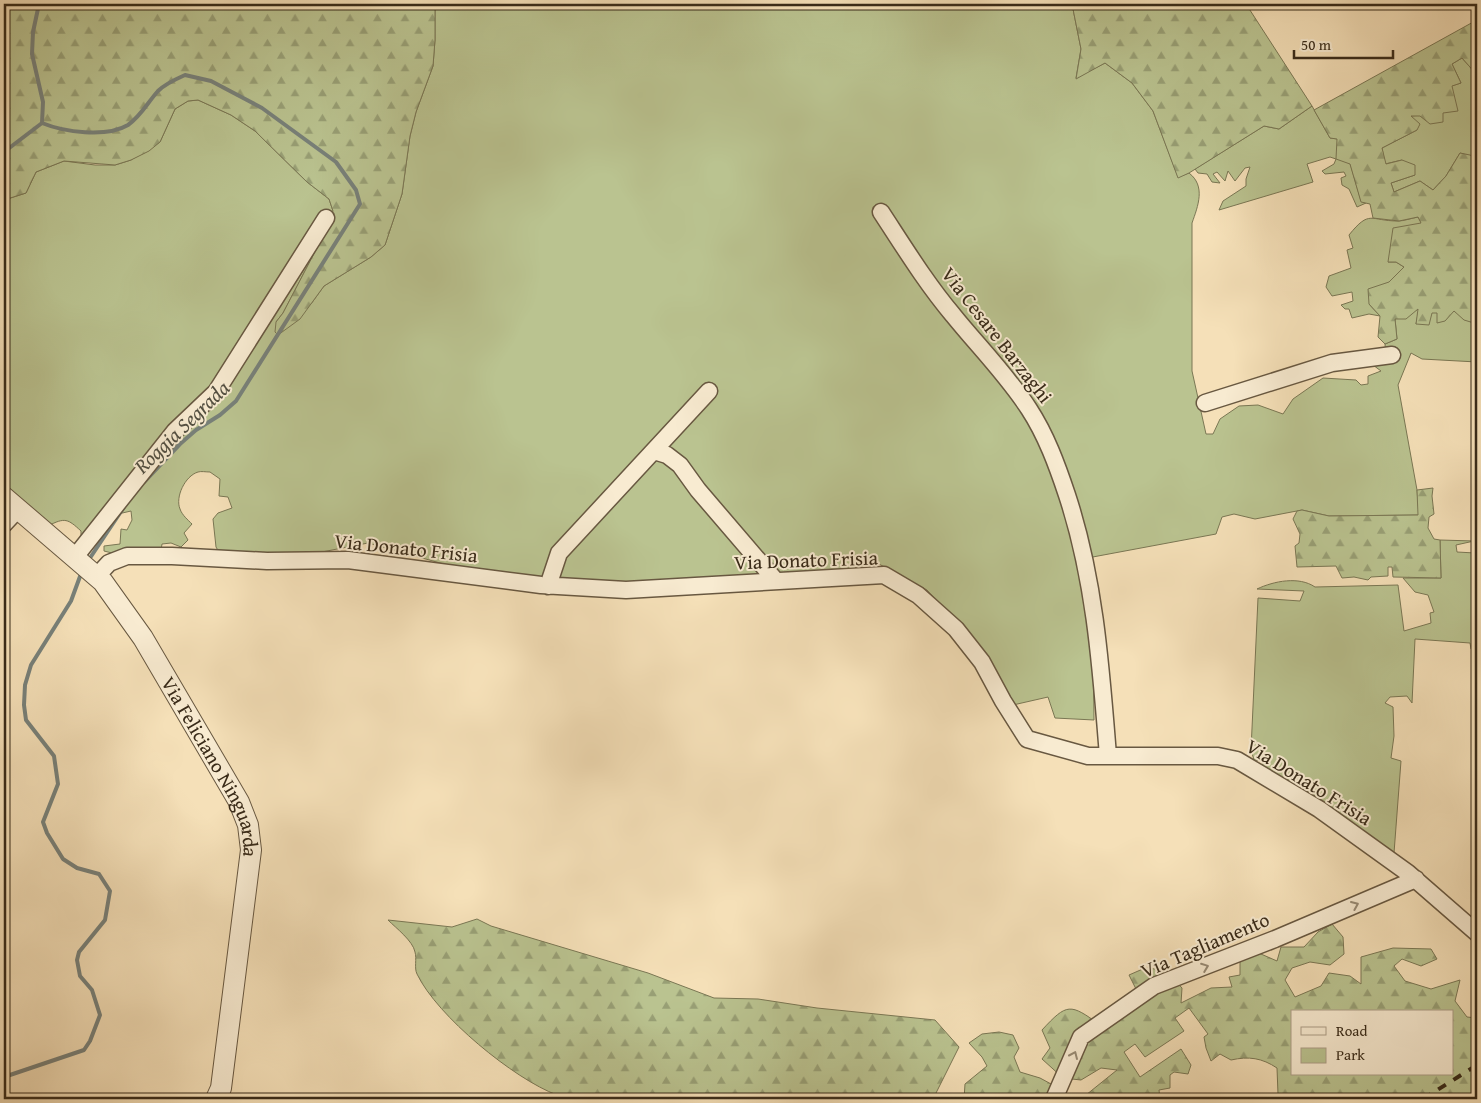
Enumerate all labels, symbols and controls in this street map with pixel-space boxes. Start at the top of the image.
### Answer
scale bar [1294,28,1392,60]
text: 50 m [1301,34,1332,55]
street label: Via Cesare Barzaghi [935,260,1060,409]
water label: Roggia Segrada [126,373,237,481]
street label: Via Donato Frisia [333,526,480,570]
street label: Via Donato Frisia [734,542,879,577]
street label: Via Feliciano Ninguarda [154,671,266,859]
street label: Via Donato Frisia [1241,731,1378,832]
one-way arrow [1350,900,1359,911]
street label: Via Tagliamento [1136,904,1274,985]
one-way arrow [1200,962,1209,973]
legend [1291,1010,1454,1076]
text: Road [1336,1020,1367,1041]
text: Park [1336,1044,1365,1065]
one-way arrow [1067,1051,1078,1060]

